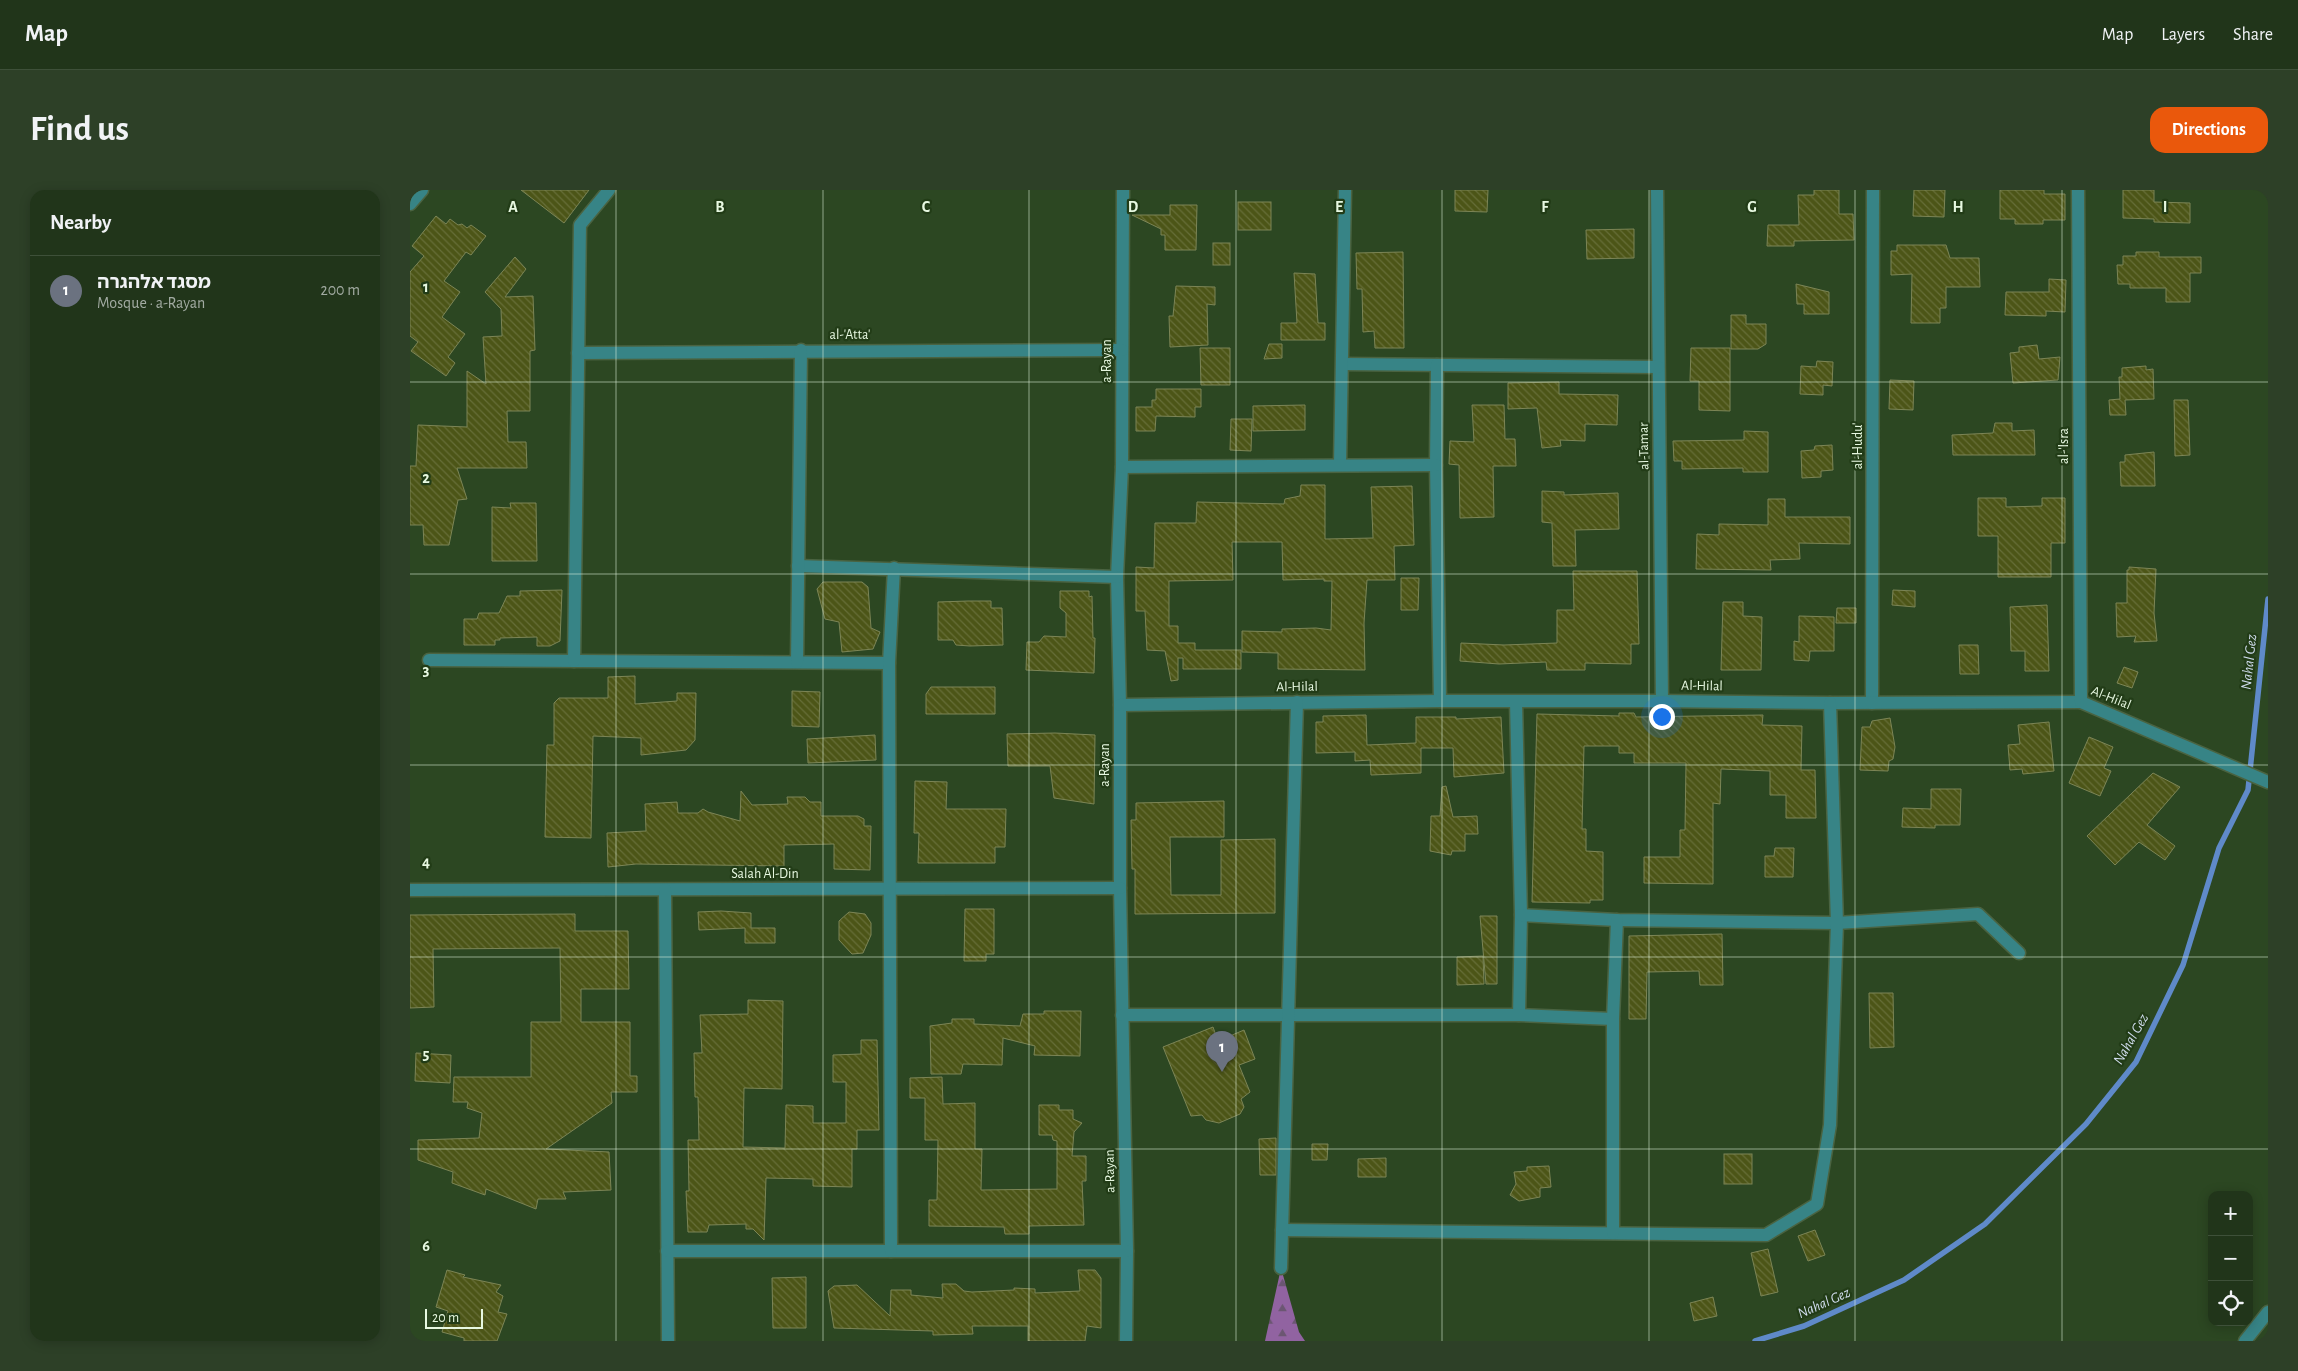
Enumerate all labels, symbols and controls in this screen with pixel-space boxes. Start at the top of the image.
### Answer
text: Map [25,22,68,46]
text: Map [2102,26,2133,44]
text: Layers [2161,26,2205,44]
text: Share [2233,26,2273,44]
button: Directions [2150,107,2268,153]
text: Find us [30,112,129,147]
text: A [508,199,518,215]
text: B [715,199,725,215]
text: C [922,199,931,215]
text: D [1128,199,1139,215]
text: E [1335,199,1343,215]
text: F [1541,199,1549,215]
text: G [1747,199,1757,215]
text: H [1952,199,1964,215]
text: I [2163,199,2167,215]
text: Nearby [50,212,111,233]
text: מסגד אלהגרה [97,273,211,292]
text: 1 [423,279,429,295]
text: 1 [63,282,69,298]
text: 200 m [320,282,360,298]
text: Mosque · a-Rayan [97,295,205,311]
street label: al-'Atta' [830,328,870,342]
street label: a-Rayan [1100,339,1114,383]
street label: al-Tamar [1637,422,1651,470]
street label: al-Hudu' [1851,423,1865,469]
street label: al-'Isra [2057,427,2071,464]
text: 2 [422,470,430,486]
water label: Nahal Gez [2239,633,2259,691]
text: 3 [423,662,430,678]
street label: Al-Hilal [1681,679,1723,693]
street label: Al-Hilal [1276,680,1318,694]
street label: Al-Hilal [2089,684,2133,712]
your location [1649,704,1675,730]
street label: a-Rayan [1098,743,1112,787]
text: 4 [422,854,430,870]
street label: Salah Al-Din [731,867,799,881]
water label: Nahal Gez [2111,1011,2151,1067]
pin: 1 [1206,1031,1238,1072]
text: 5 [423,1046,430,1062]
street label: a-Rayan [1103,1149,1117,1193]
map controls [2208,1191,2253,1326]
button: + [2208,1191,2253,1236]
button: − [2208,1236,2253,1281]
text: 6 [422,1238,430,1254]
button: locate [2208,1281,2253,1326]
water label: Nahal Gez [1795,1285,1853,1321]
scale bar [425,1306,482,1329]
text: 20 m [432,1311,459,1325]

